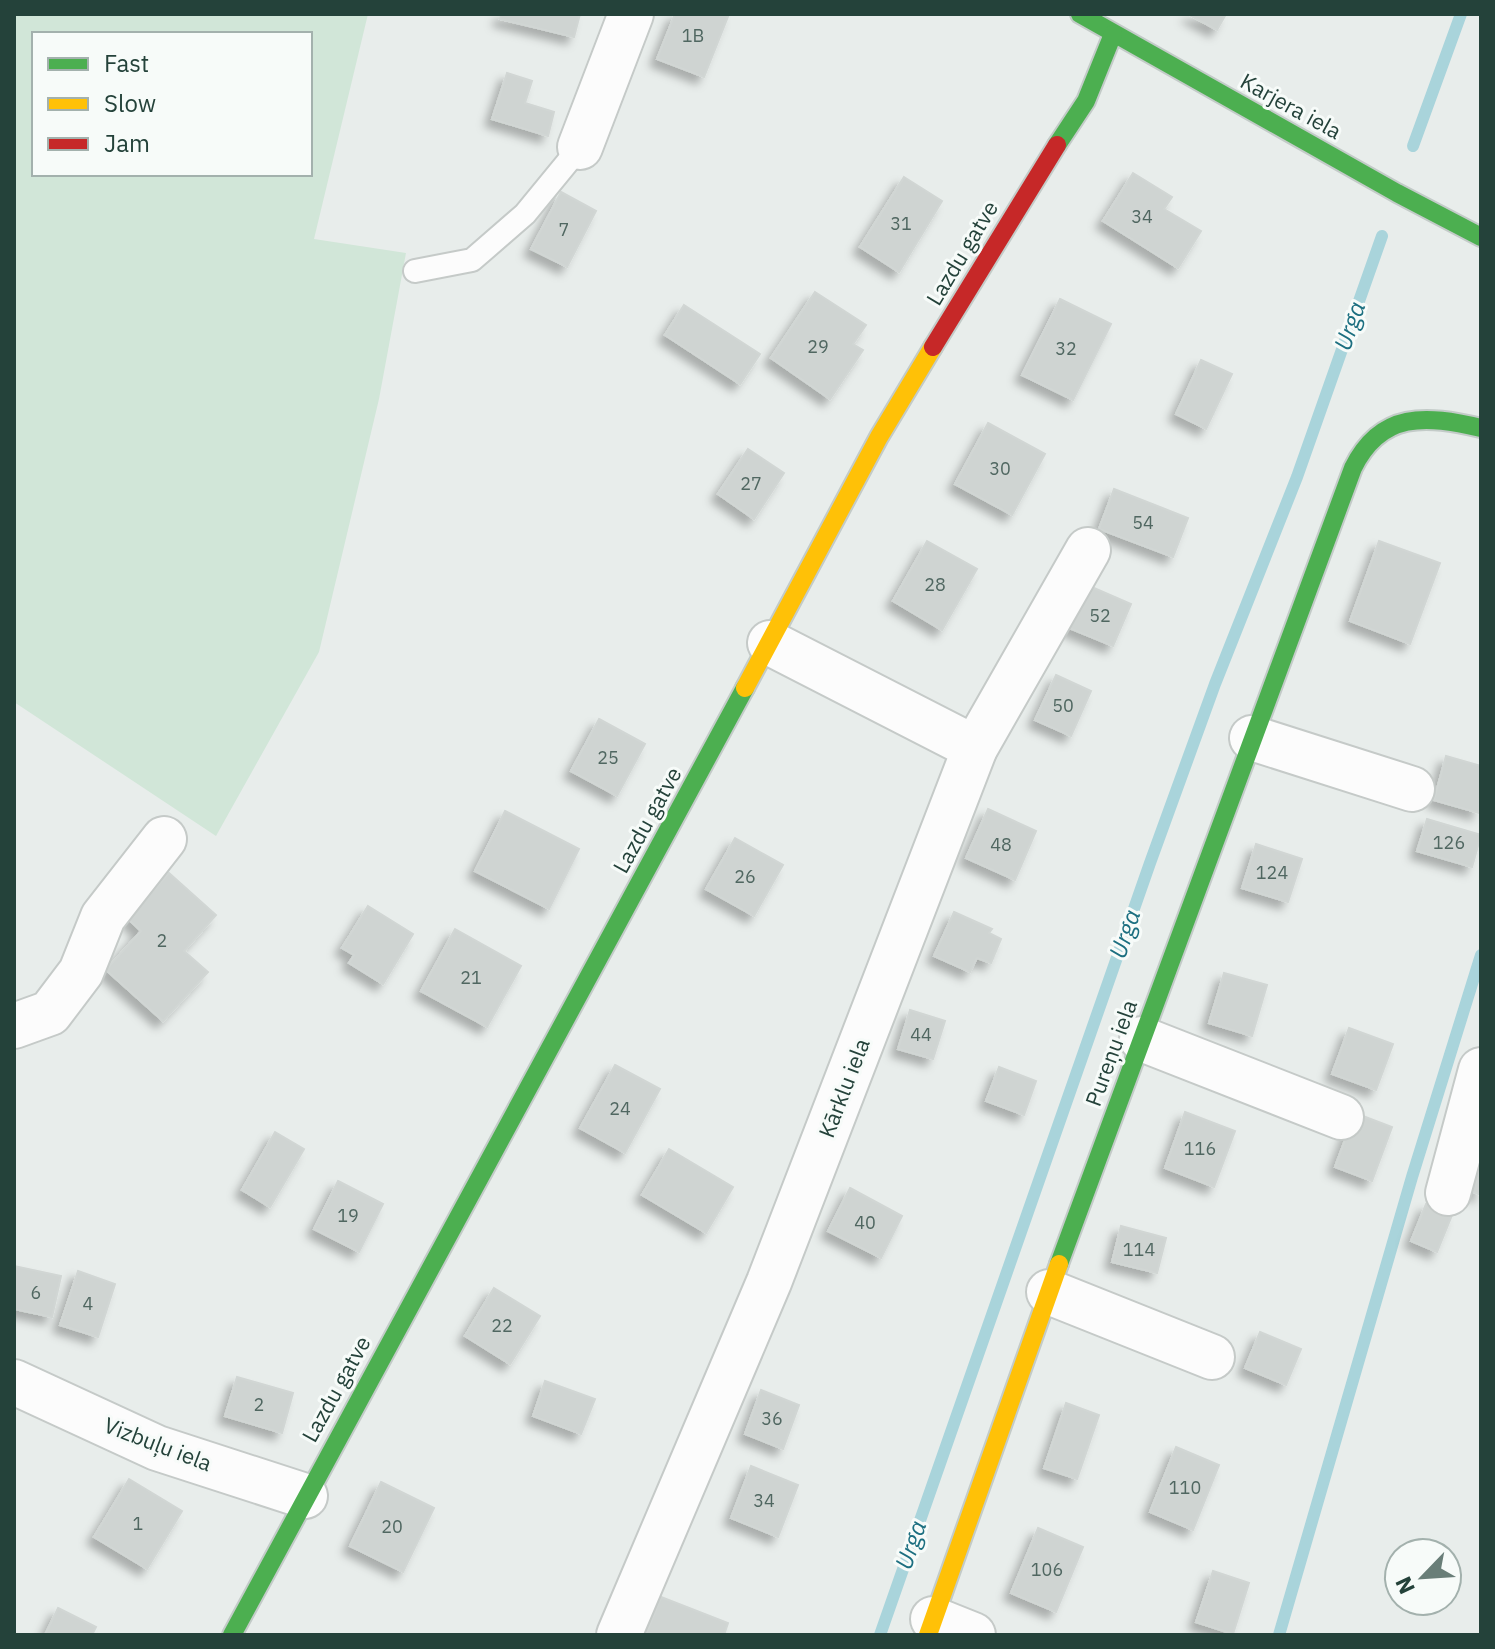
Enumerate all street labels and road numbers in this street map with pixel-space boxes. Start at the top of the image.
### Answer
street label: Karjera iela [1236,66,1347,145]
street label: Lazdu gatve [919,195,1004,310]
street label: Lazdu gatve [606,762,688,878]
street label: Pureņu iela [1078,995,1143,1110]
street label: Kārklu iela [811,1034,876,1142]
street label: Lazdu gatve [295,1331,377,1447]
street label: Vizbuļu iela [100,1410,217,1477]

